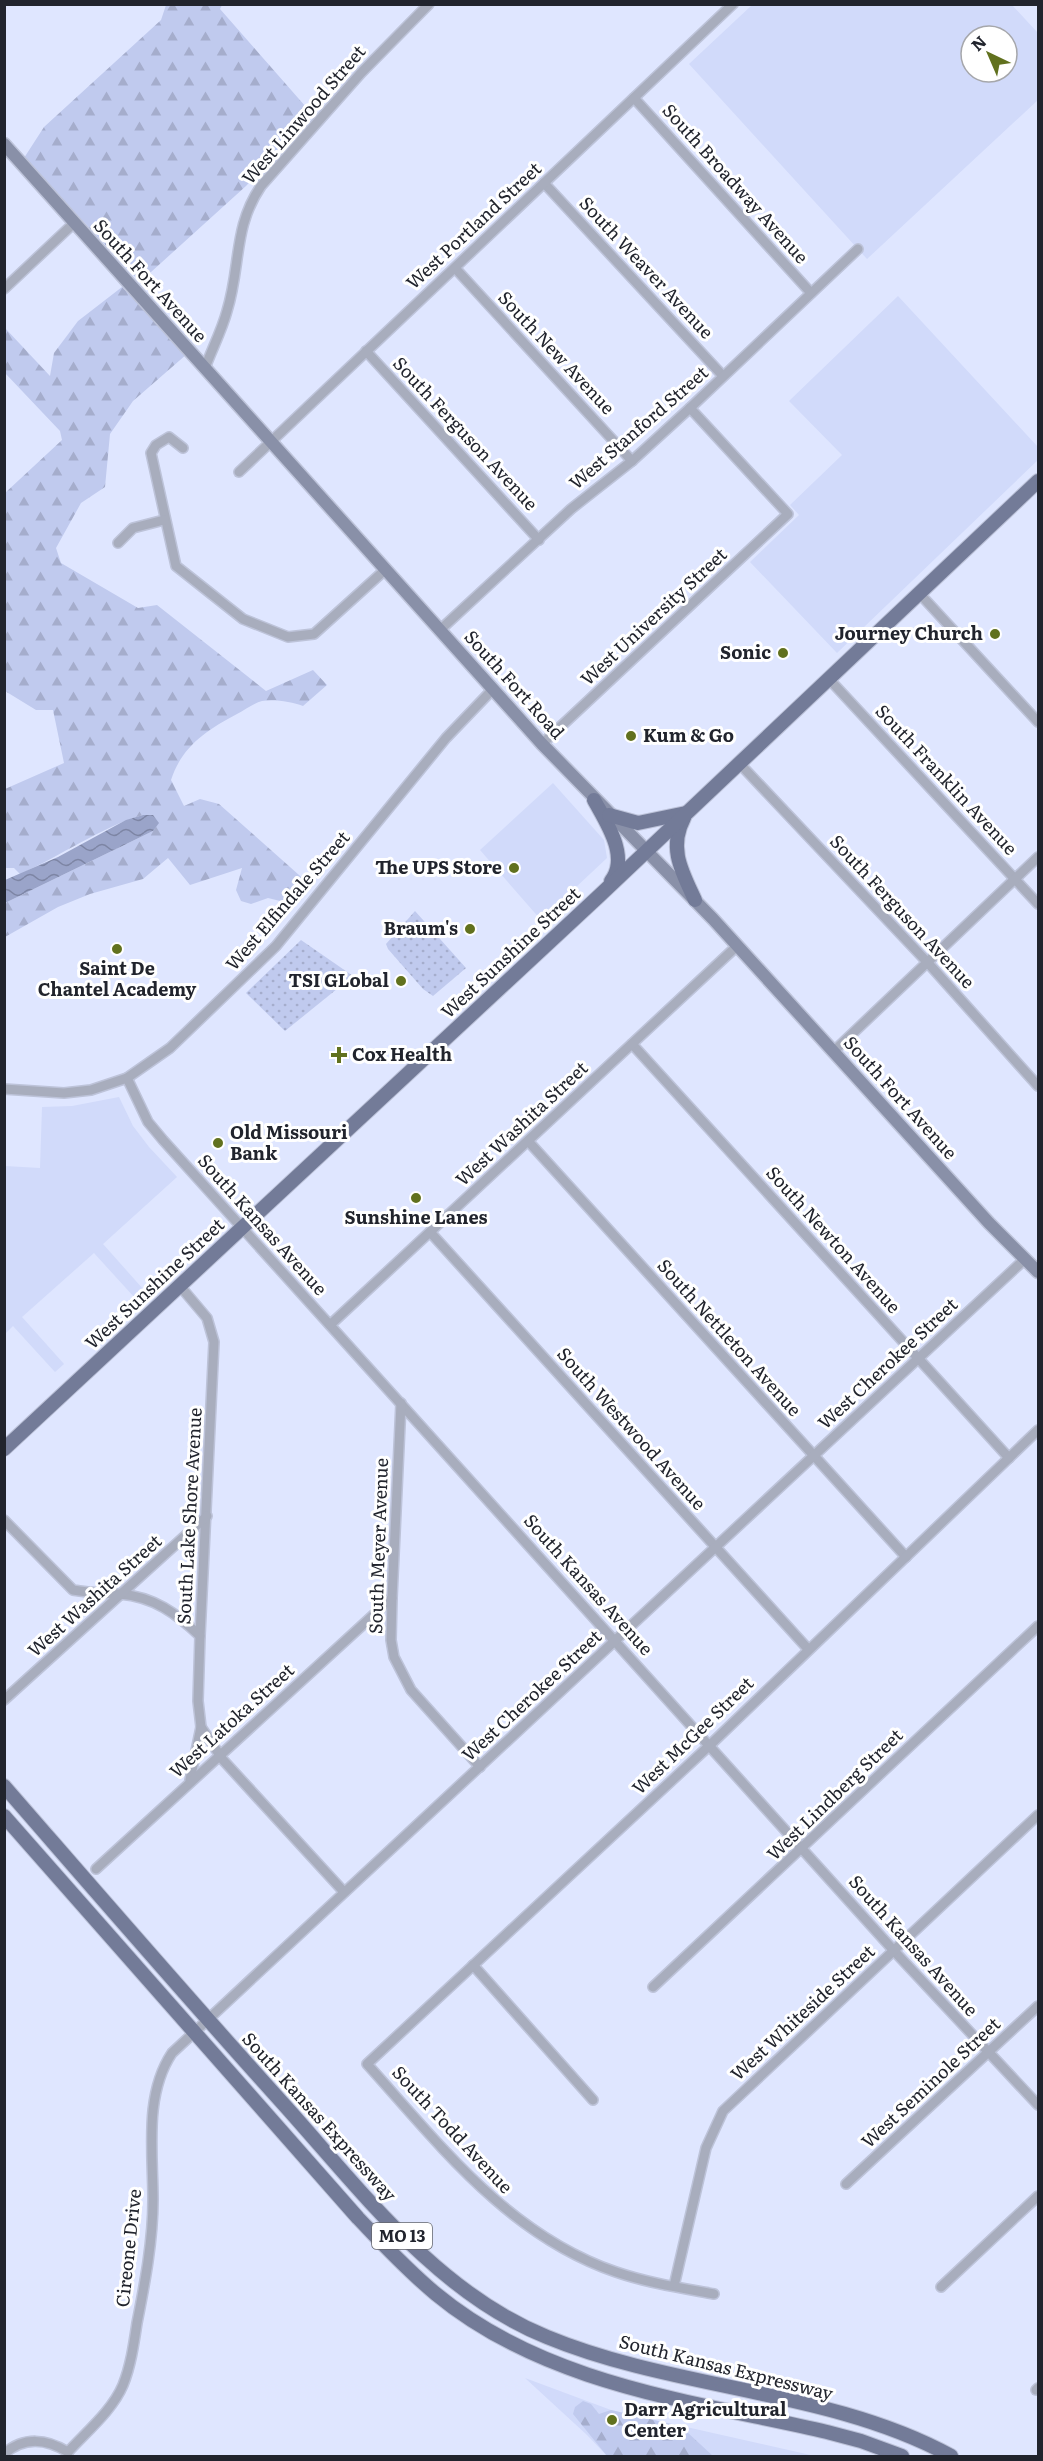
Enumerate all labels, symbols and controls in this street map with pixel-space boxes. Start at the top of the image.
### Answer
north arrow [959,24,1019,84]
text: N [965,29,991,56]
street label: West Linwood Street [235,38,372,190]
street label: South Broadway Avenue [657,97,815,269]
street label: West Portland Street [399,154,547,295]
street label: South Weaver Avenue [574,190,720,344]
street label: South Fort Avenue [88,212,214,348]
street label: South New Avenue [492,284,622,420]
street label: South Ferguson Avenue [387,350,545,516]
street label: West Stanford Street [562,358,714,495]
street label: West University Street [574,540,733,691]
place label: Journey Church [835,619,983,646]
street label: South Fort Road [459,623,572,745]
marker: Journey Church [988,627,1002,641]
place label: Sonic [720,638,771,665]
marker: Sonic [776,646,790,660]
street label: South Franklin Avenue [870,698,1024,860]
place label: Kum & Go [643,721,734,748]
marker: Kum & Go [624,729,638,743]
street label: West Elfindale Street [218,824,356,976]
street label: South Ferguson Avenue [824,828,982,994]
place label: The UPS Store [375,853,502,880]
marker: The UPS Store [507,861,521,875]
street label: West Sunshine Street [434,879,586,1024]
place label: Braum's [383,914,458,941]
marker: Braum's [463,922,477,936]
marker: Saint De Chantel Academy [110,942,124,956]
place label: Saint De Chantel Academy [38,954,196,1002]
place label: TSI GLobal [289,966,389,993]
marker: TSI GLobal [394,974,408,988]
street label: South Fort Avenue [838,1029,964,1165]
place label: Cox Health [352,1040,452,1067]
marker: Cox Health [330,1046,348,1064]
street label: West Washita Street [449,1054,594,1192]
place label: Old Missouri Bank [230,1118,348,1166]
marker: Old Missouri Bank [211,1136,225,1150]
street label: South Kansas Avenue [192,1147,334,1301]
street label: South Newton Avenue [761,1159,908,1319]
marker: Sunshine Lanes [409,1191,423,1205]
place label: Sunshine Lanes [344,1203,488,1230]
street label: West Sunshine Street [78,1210,230,1355]
street label: South Nettleton Avenue [652,1252,808,1422]
street label: West Cherokee Street [811,1290,963,1435]
street label: South Westwood Avenue [551,1341,713,1515]
street label: South Lake Shore Avenue [169,1407,208,1625]
street label: South Meyer Avenue [361,1457,394,1634]
street label: South Kansas Avenue [518,1507,660,1661]
street label: West Washita Street [21,1527,168,1663]
street label: West Cherokee Street [455,1622,607,1767]
street label: West Latoka Street [163,1656,300,1783]
street label: West McGee Street [625,1669,759,1800]
street label: West Lindberg Street [760,1721,909,1866]
street label: South Kansas Avenue [843,1868,985,2022]
street label: West Whiteside Street [724,1937,881,2086]
street label: West Seminole Street [854,2010,1006,2154]
street label: South Kansas Expressway [237,2025,404,2207]
street label: South Todd Avenue [387,2059,520,2199]
street label: Cireone Drive [108,2187,147,2308]
road number: MO 13 [372,2223,432,2249]
street label: South Kansas Expressway [617,2327,837,2406]
place label: Darr Agricultural Center [624,2395,787,2443]
marker: Darr Agricultural Center [605,2413,619,2427]

